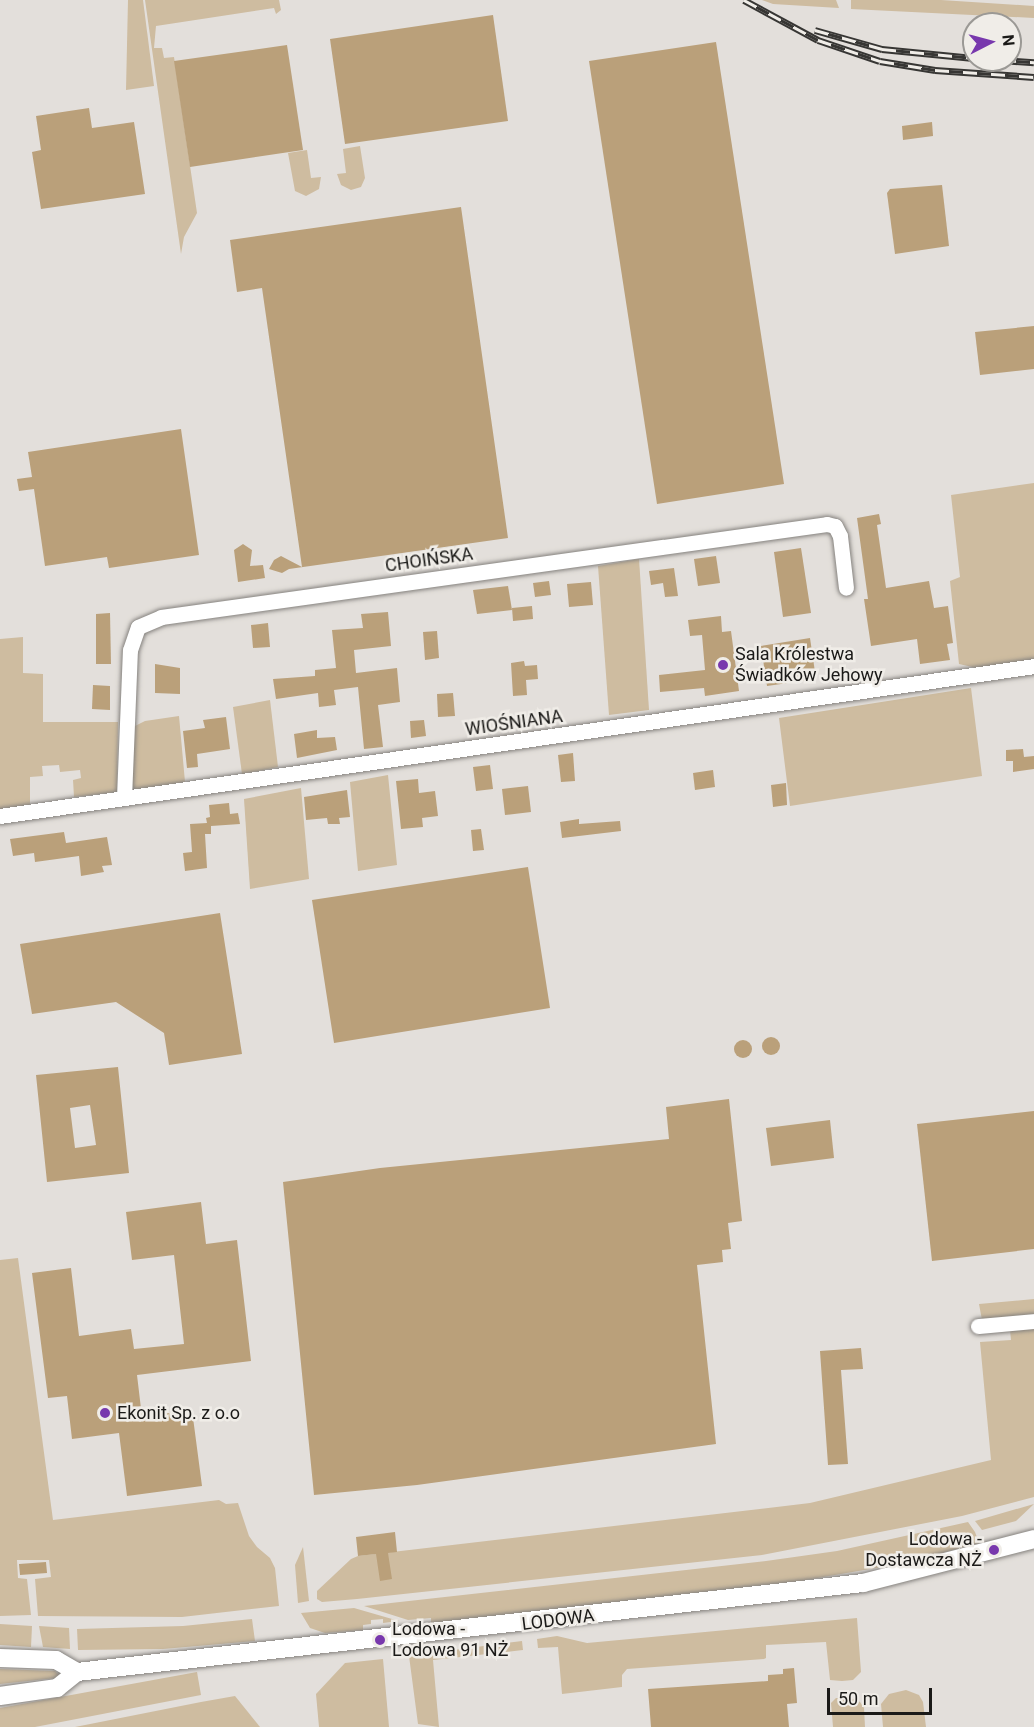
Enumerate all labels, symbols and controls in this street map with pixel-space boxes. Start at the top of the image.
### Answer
north arrow [962,12,1022,72]
text: N [998,34,1018,47]
street label: CHOIŃSKA [384,543,474,577]
place label: Sala Królestwa Świadków Jehowy [735,644,883,686]
marker: Sala Królestwa Świadków Jehowy [716,658,730,672]
street label: WIOŚNIANA [464,705,564,741]
place label: Ekonit Sp. z o.o [117,1402,240,1424]
marker: Ekonit Sp. z o.o [98,1406,112,1420]
place label: Lodowa - Dostawcza NŻ [865,1529,982,1572]
marker: Lodowa - Dostawcza NŻ [987,1543,1001,1557]
street label: LODOWA [520,1605,596,1635]
place label: Lodowa - Lodowa 91 NŻ [392,1619,508,1662]
marker: Lodowa - Lodowa 91 NŻ [373,1633,387,1647]
scale bar [830,1676,935,1714]
text: 50 m [838,1688,878,1709]

